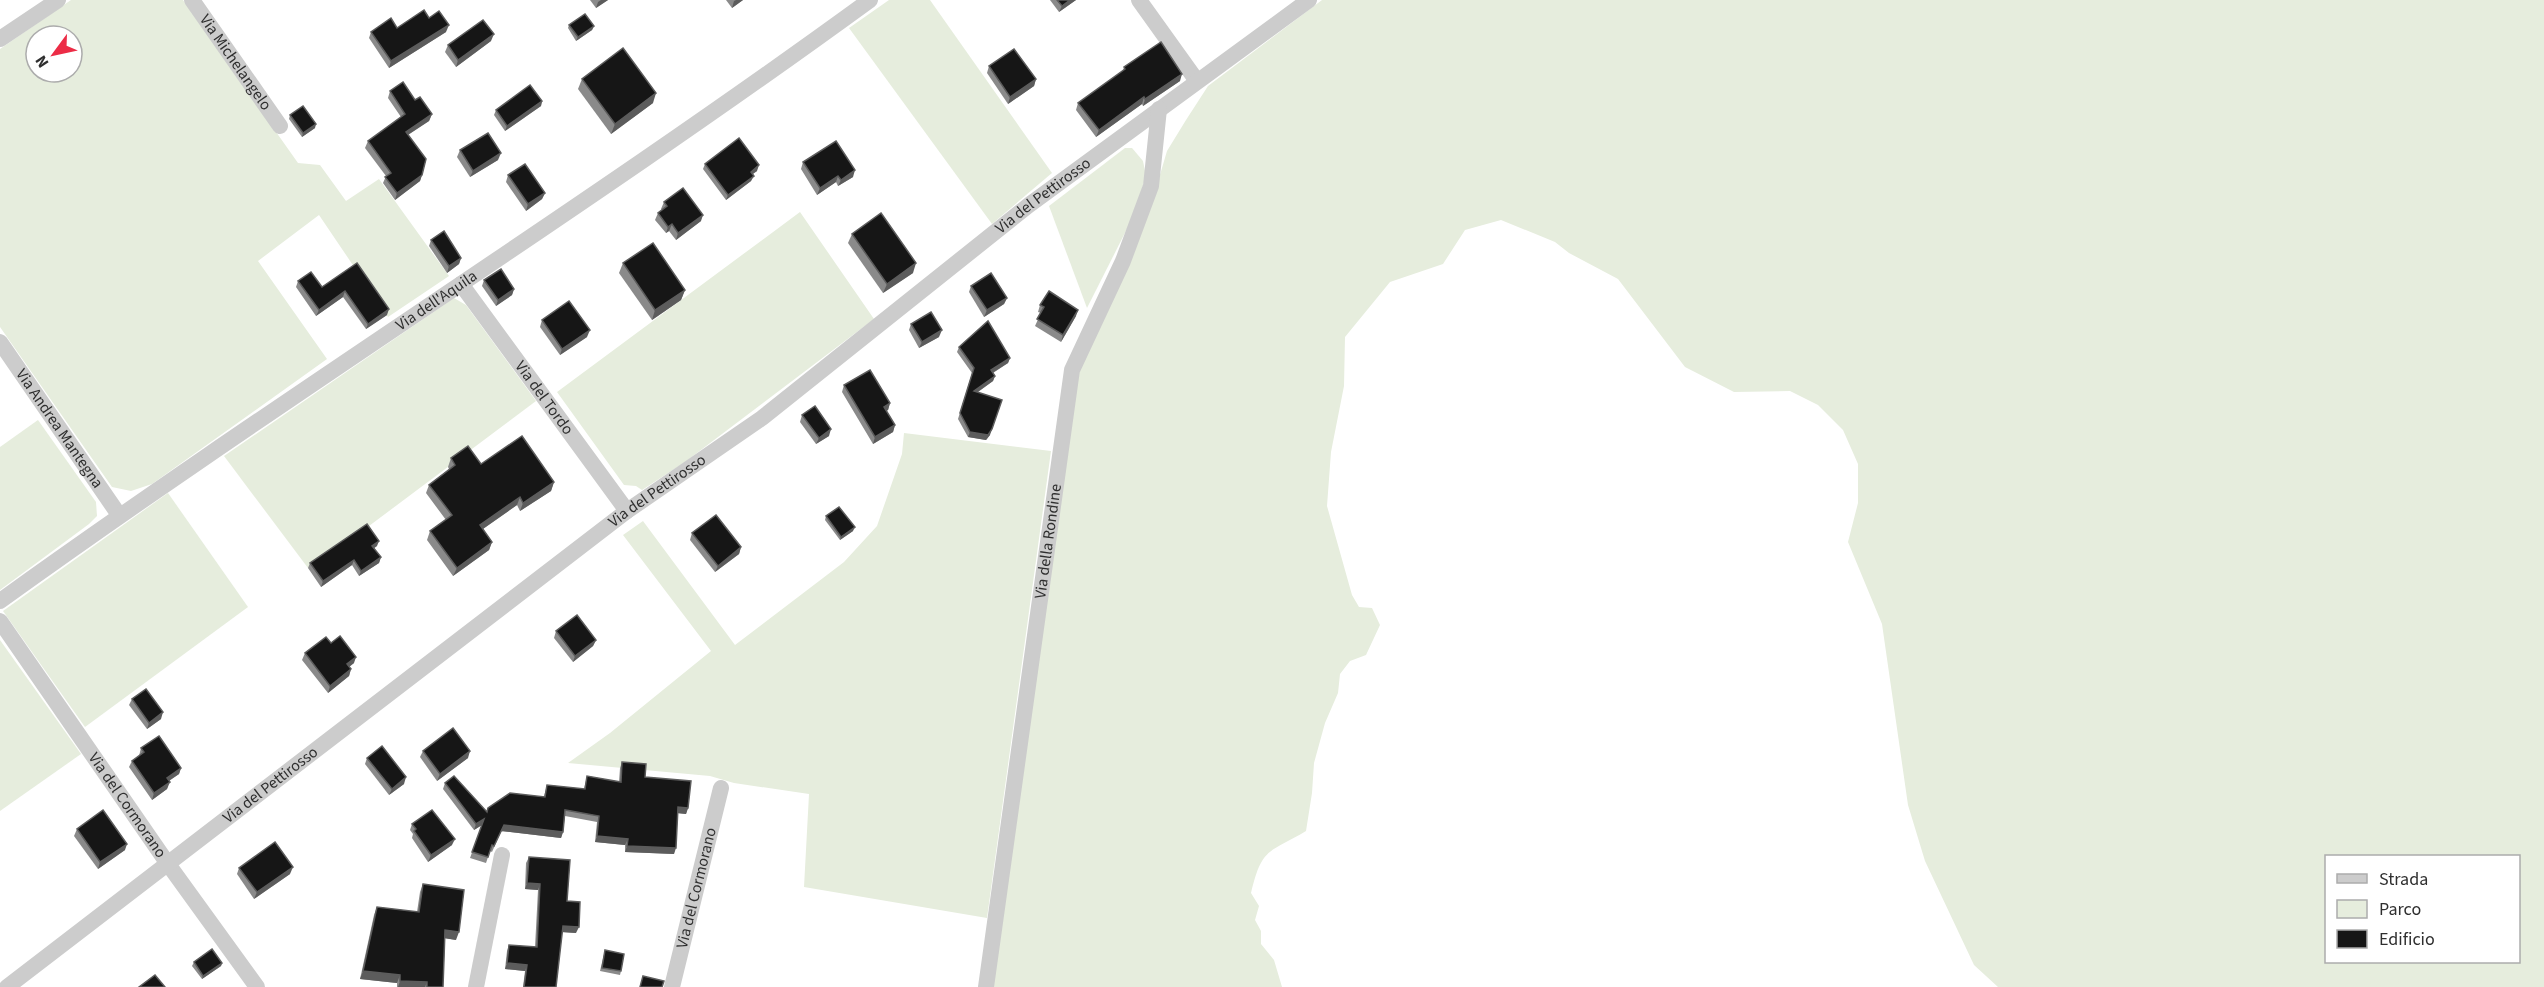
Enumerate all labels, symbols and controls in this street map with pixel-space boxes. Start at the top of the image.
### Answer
street label: Via Michelangelo [194,10,277,115]
north arrow [24,24,84,84]
text: N [30,51,54,72]
street label: Via del Pettirosso [990,152,1095,239]
street label: Via dell'Aquila [391,265,482,336]
street label: Via del Tordo [510,356,579,439]
street label: Via Andrea Mantegna [11,364,108,493]
street label: Via del Pettirosso [604,449,710,533]
street label: Via della Rondine [1029,482,1067,600]
street label: Via del Pettirosso [218,741,323,828]
street label: Via del Cormorano [83,748,172,862]
street label: Via del Cormorano [671,825,722,951]
legend [2325,855,2520,963]
text: Strada [2379,867,2428,892]
text: Parco [2379,897,2421,922]
text: Edificio [2379,927,2435,952]

